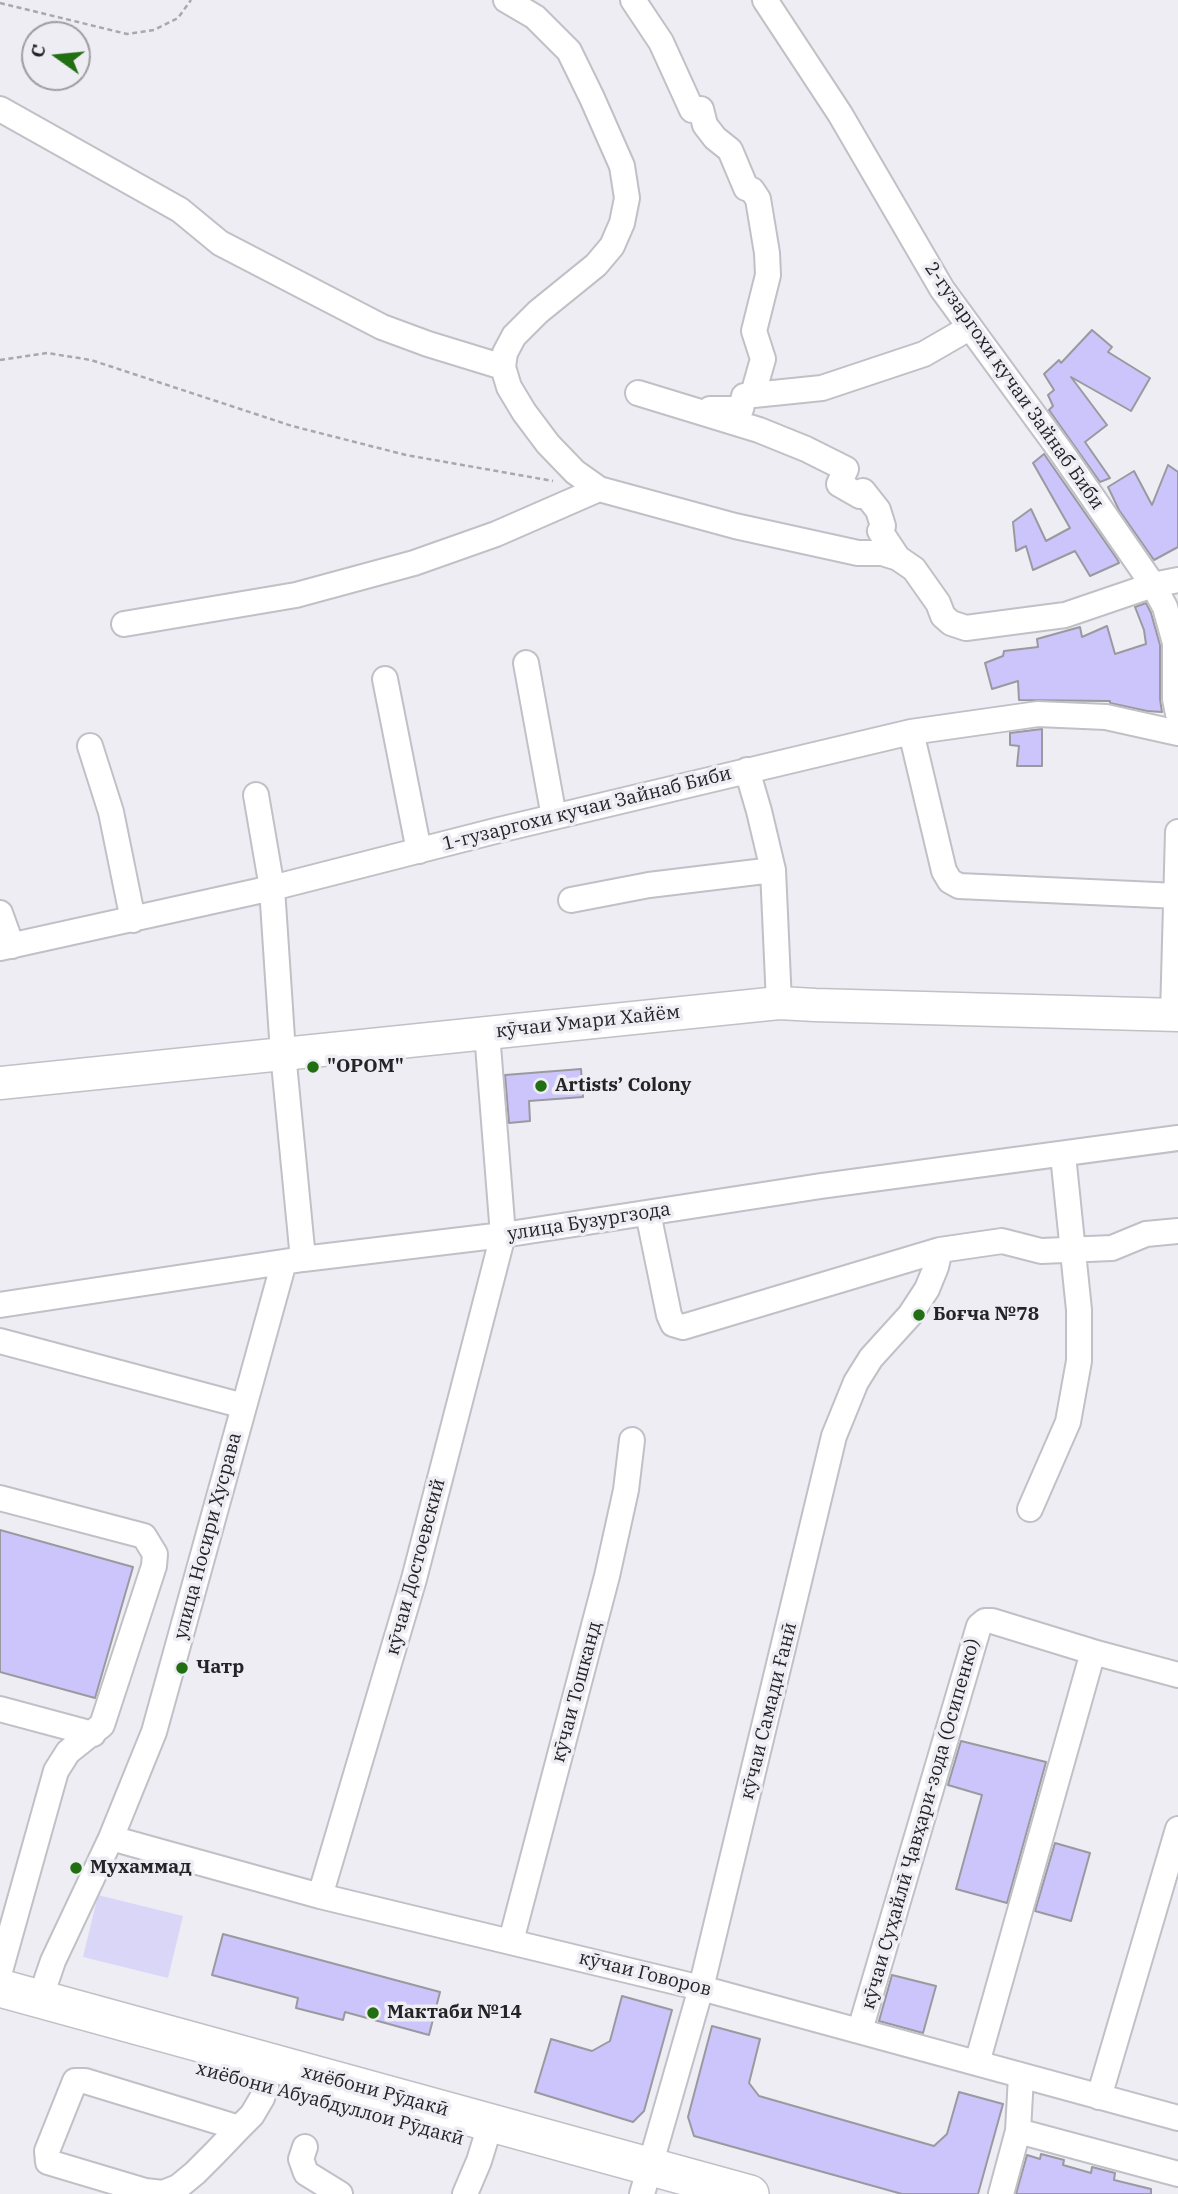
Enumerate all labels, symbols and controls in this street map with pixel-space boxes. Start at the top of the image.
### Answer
north arrow [21,21,91,91]
text: С [24,42,51,60]
street label: 2-гузаргохи кучаи Зайнаб Биби [919,258,1109,514]
street label: 1-гузаргохи кучаи Зайнаб Биби [440,762,734,856]
street label: кӯчаи Умари Хайём [495,1001,681,1043]
place label: "OPOM" [327,1056,404,1078]
marker: "OPOM" [305,1059,321,1075]
place label: Artists’ Colony [555,1075,691,1097]
marker: Artists’ Colony [533,1078,549,1094]
street label: улица Бузургзода [506,1198,672,1246]
place label: Боғча №78 [933,1304,1039,1326]
marker: Боғча №78 [911,1307,927,1323]
street label: улица Носири Хусрава [169,1430,247,1642]
street label: кӯчаи Достоевский [381,1476,451,1658]
street label: кӯчаи Тошканд [547,1619,607,1765]
street label: кӯчаи Самади Ғанӣ [736,1620,802,1802]
street label: кӯчаи Суҳайлӣ Ҷавҳари-зода (Осипенко) [857,1636,985,2012]
place label: Чатр [196,1657,244,1679]
marker: Чатр [174,1660,190,1676]
place label: Мухаммад [90,1857,191,1879]
marker: Мухаммад [68,1860,84,1876]
street label: кӯчаи Говоров [576,1947,714,2001]
place label: Мактаби №14 [387,2002,522,2024]
marker: Мактаби №14 [365,2005,381,2021]
street label: хиёбони Абуабдуллои Рӯдакӣ [194,2057,466,2151]
street label: хиёбони Рӯдакӣ [299,2060,451,2122]

